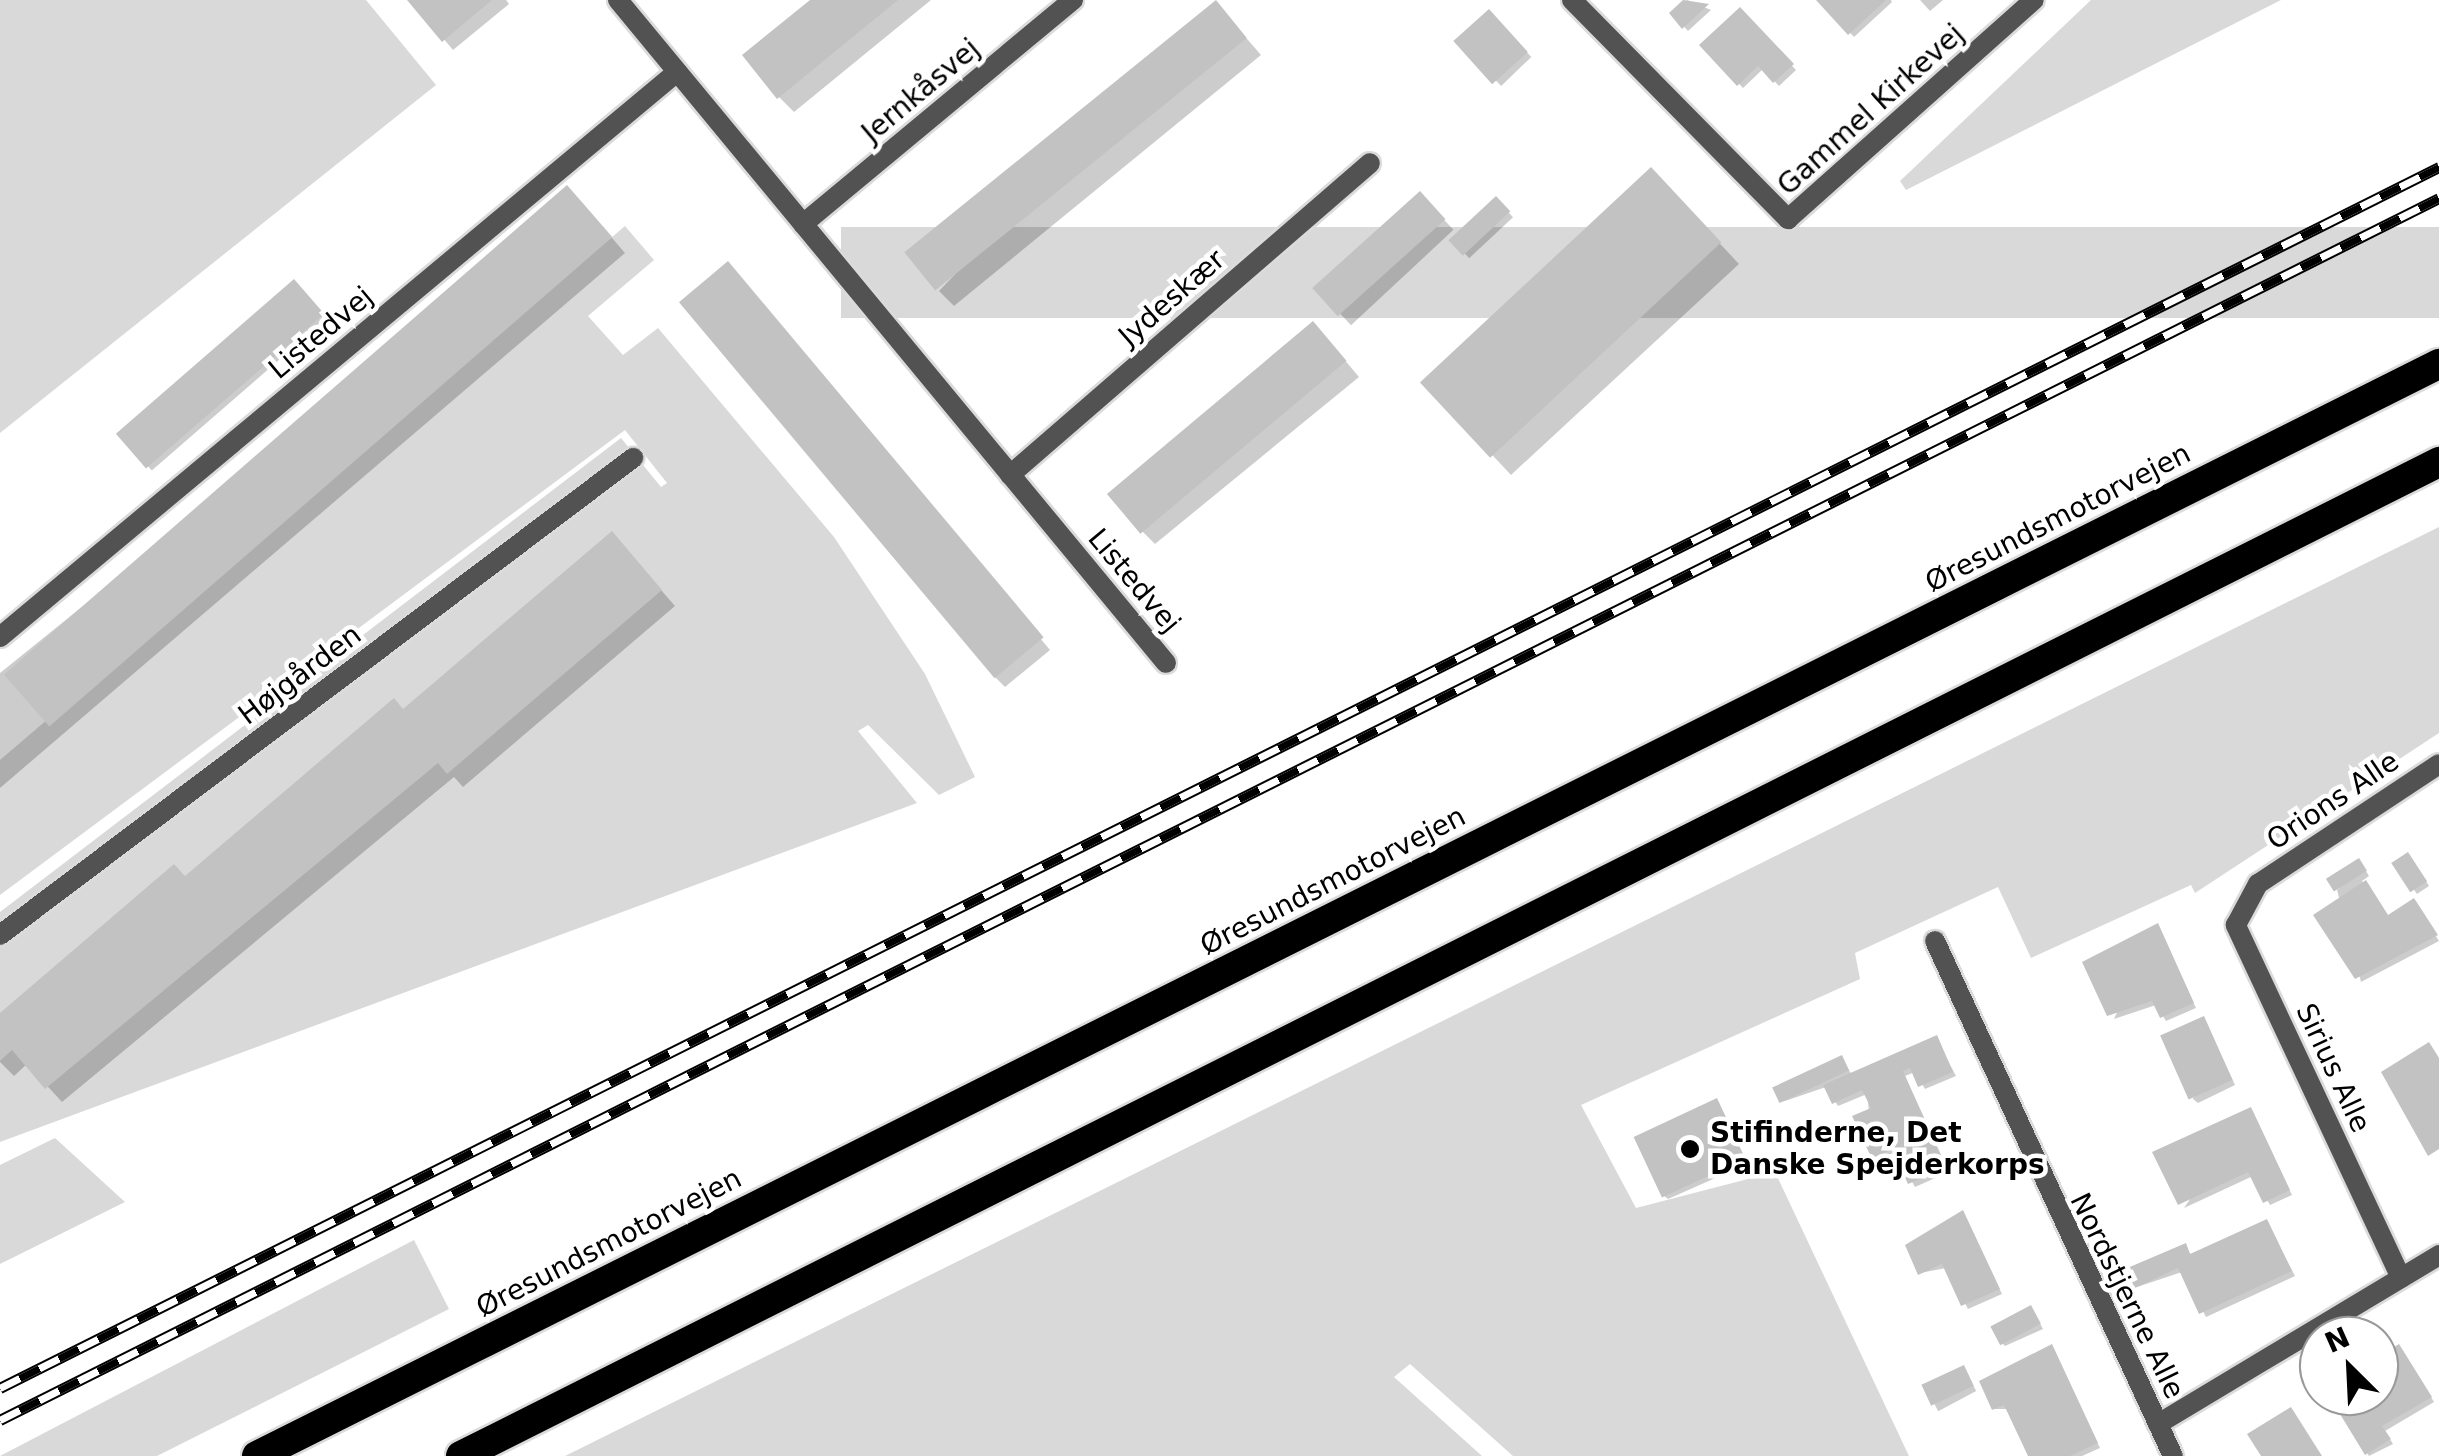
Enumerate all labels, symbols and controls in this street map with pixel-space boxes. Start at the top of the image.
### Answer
street label: Gammel Kirkevej [1771,18,1971,202]
street label: Jernkåsvej [855,32,987,150]
street label: Jydeskær [1112,243,1232,353]
street label: Listedvej [262,280,380,386]
street label: Øresundsmotorvejen [1920,436,2196,600]
street label: Listedvej [1081,522,1187,640]
street label: Højgården [232,618,368,732]
street label: Orions Alle [2261,745,2405,857]
street label: Øresundsmotorvejen [1195,799,1471,963]
street label: Sirius Alle [2289,998,2377,1138]
place label: Stifinderne, Det Danske Spejderkorps [1710,1116,2045,1182]
marker: Stifinderne, Det Danske Spejderkorps [1679,1138,1701,1160]
street label: Øresundsmotorvejen [471,1161,747,1325]
street label: Nordstjerne Alle [2063,1188,2191,1404]
north arrow [2299,1316,2399,1416]
text: N [2320,1320,2355,1360]

